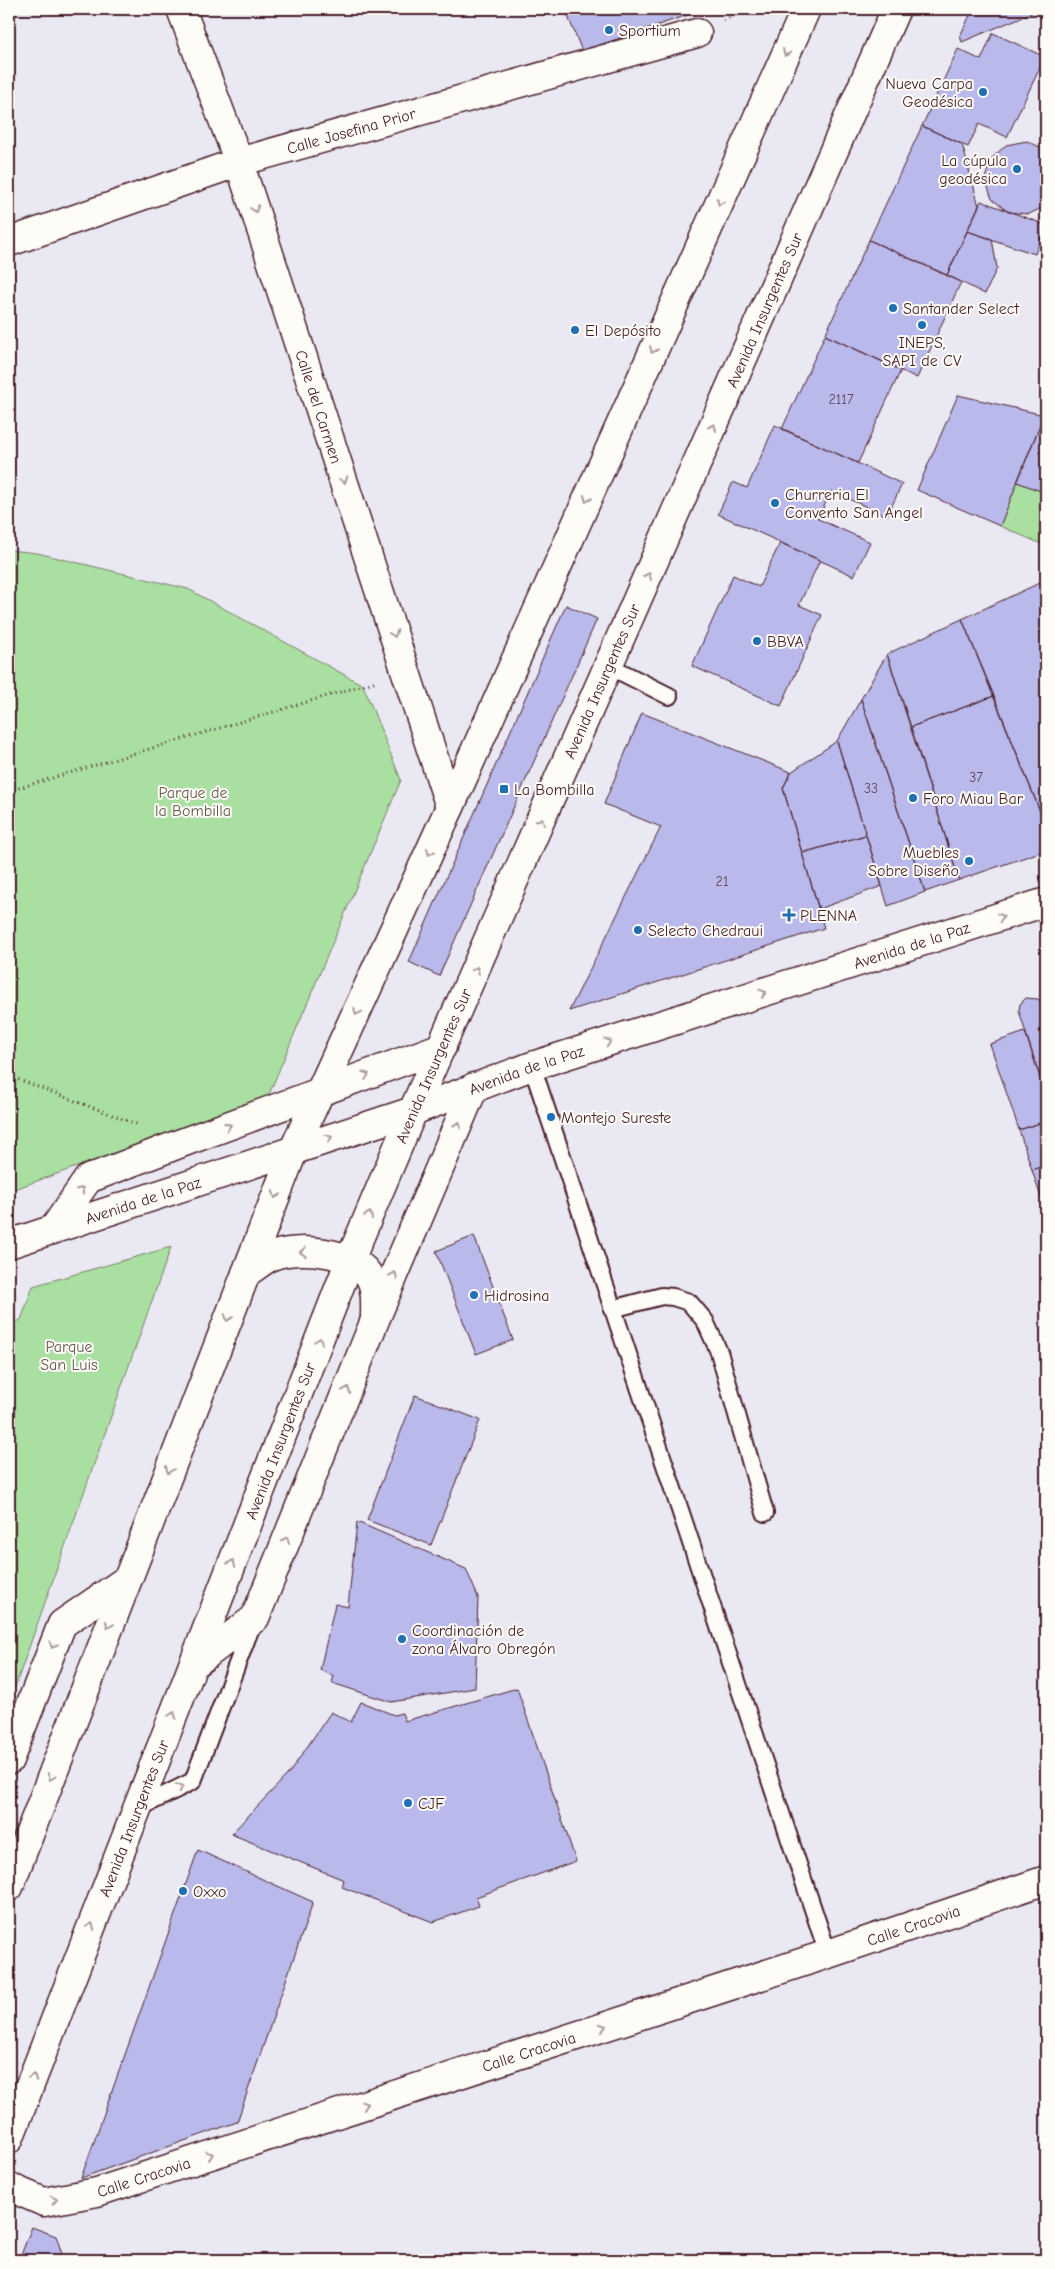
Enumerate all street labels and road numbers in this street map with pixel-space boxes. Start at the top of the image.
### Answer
street label: Calle Josefina Prior [285,104,419,158]
street label: Avenida Insurgentes Sur [723,230,807,391]
street label: Calle del Carmen [291,348,345,466]
street label: Avenida Insurgentes Sur [561,601,644,762]
street label: Avenida de la Paz [852,919,972,973]
street label: Avenida Insurgentes Sur [392,985,476,1146]
street label: Avenida de la Paz [467,1042,586,1099]
street label: Avenida de la Paz [83,1173,203,1228]
street label: Avenida Insurgentes Sur [242,1359,320,1522]
street label: Avenida Insurgentes Sur [96,1737,173,1900]
street label: Calle Cracovia [865,1902,963,1950]
street label: Calle Cracovia [480,2029,578,2076]
street label: Calle Cracovia [95,2154,193,2201]

